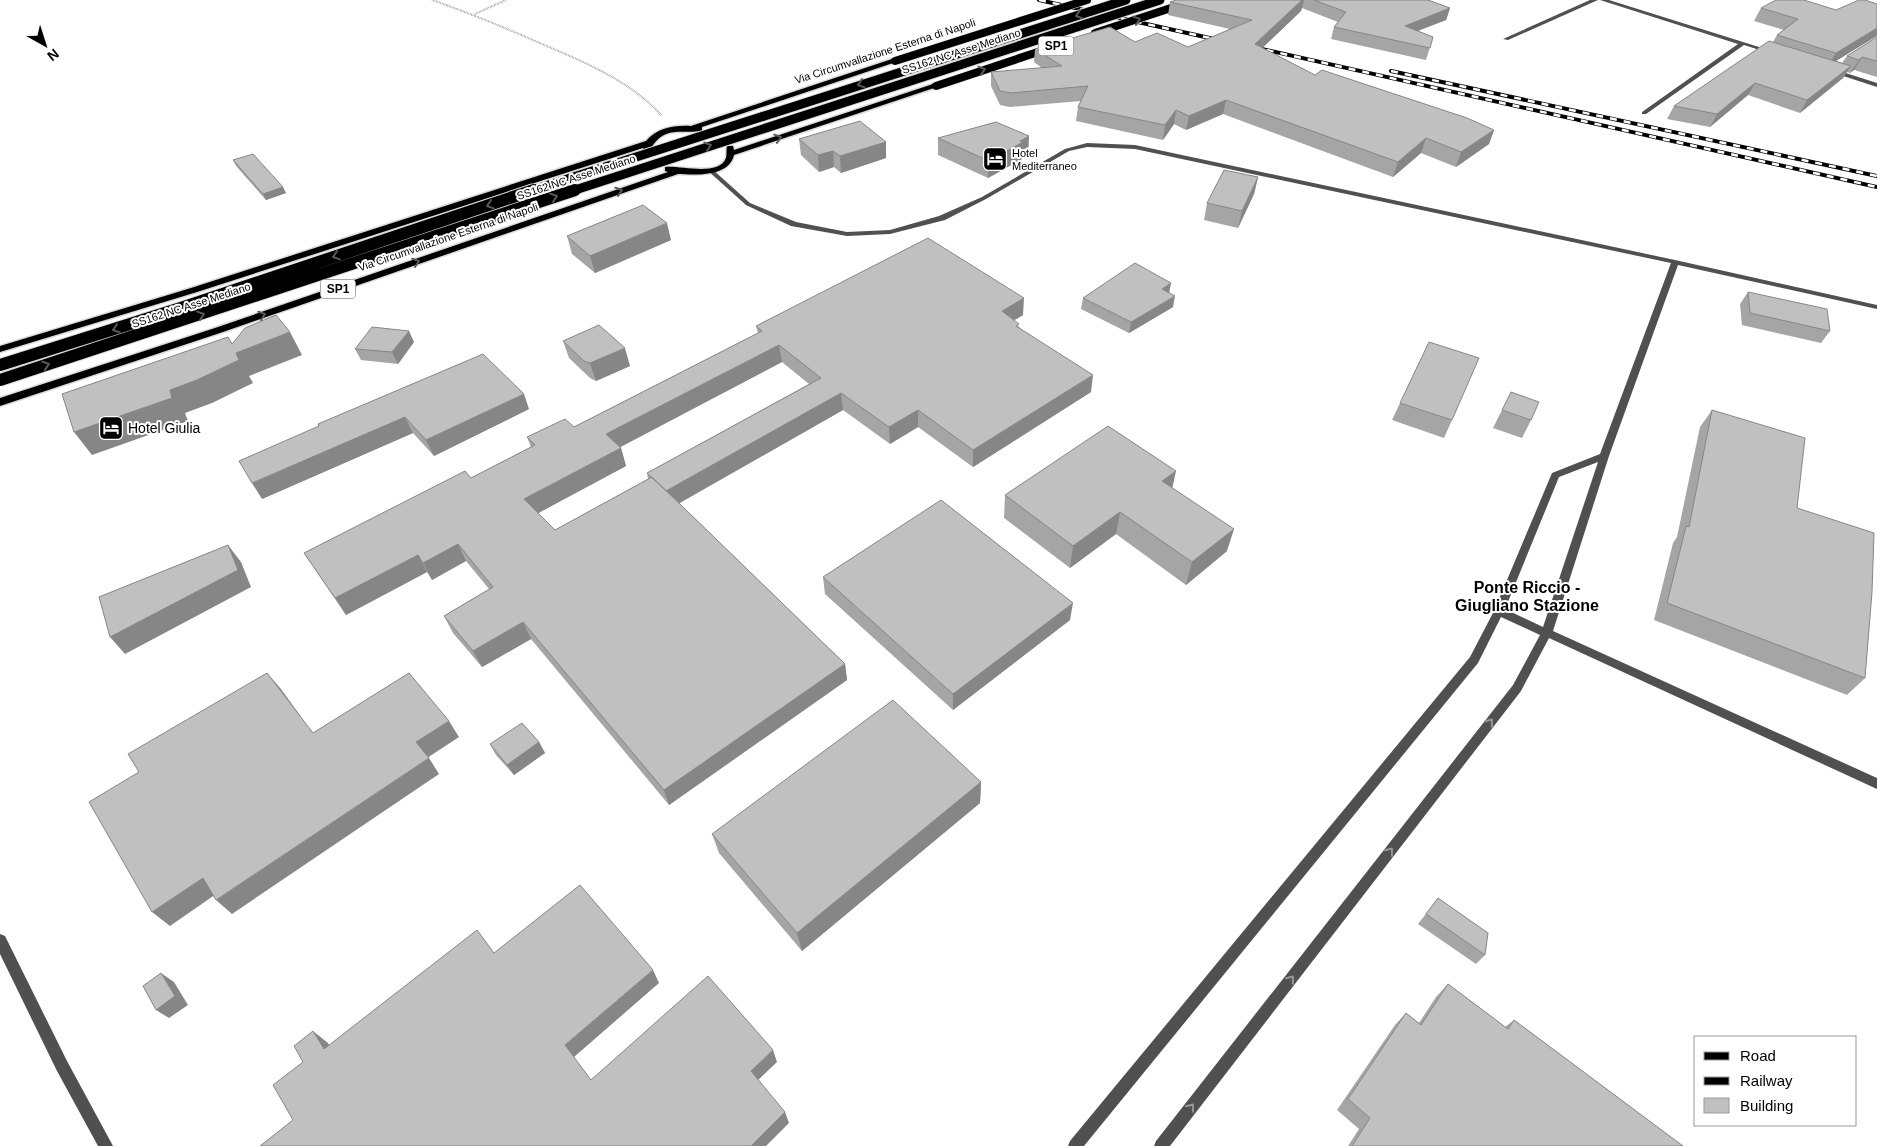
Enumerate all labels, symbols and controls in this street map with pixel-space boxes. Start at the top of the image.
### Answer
one-way arrow [1075,9,1084,19]
one-way arrow [1132,15,1140,25]
street label: Via Circumvallazione Esterna di Napoli [793,16,977,86]
north arrow [20,20,70,70]
street label: SS162 NC Asse Mediano [900,26,1022,76]
road number: SP1 [1038,36,1074,56]
text: N [44,46,62,65]
one-way arrow [978,66,986,76]
one-way arrow [858,78,866,88]
one-way arrow [773,134,781,144]
one-way arrow [704,142,712,152]
hotel icon: Hotel Mediterraneo [982,146,1008,172]
place label: Hotel Mediterraneo [1012,147,1077,172]
street label: SS162 NC Asse Mediano [515,152,637,202]
one-way arrow [614,187,623,197]
one-way arrow [549,193,558,203]
one-way arrow [487,199,495,209]
street label: Via Circumvallazione Esterna di Napoli [357,201,539,273]
one-way arrow [333,250,341,260]
one-way arrow [411,258,420,268]
street label: SS162 NC Asse Mediano [130,280,252,330]
road number: SP1 [320,280,356,298]
one-way arrow [196,311,205,321]
one-way arrow [258,311,266,321]
one-way arrow [112,323,120,333]
one-way arrow [42,361,50,371]
hotel icon: Hotel Giulia [98,415,124,441]
place label: Hotel Giulia [128,420,201,436]
district label: Ponte Riccio - Giugliano Stazione [1455,579,1599,614]
one-way arrow [1484,718,1493,728]
one-way arrow [1385,848,1393,857]
one-way arrow [1285,976,1293,985]
legend [1694,1036,1857,1126]
text: Road [1740,1047,1776,1064]
text: Railway [1740,1072,1793,1089]
text: Building [1740,1097,1793,1114]
one-way arrow [1185,1104,1194,1113]

